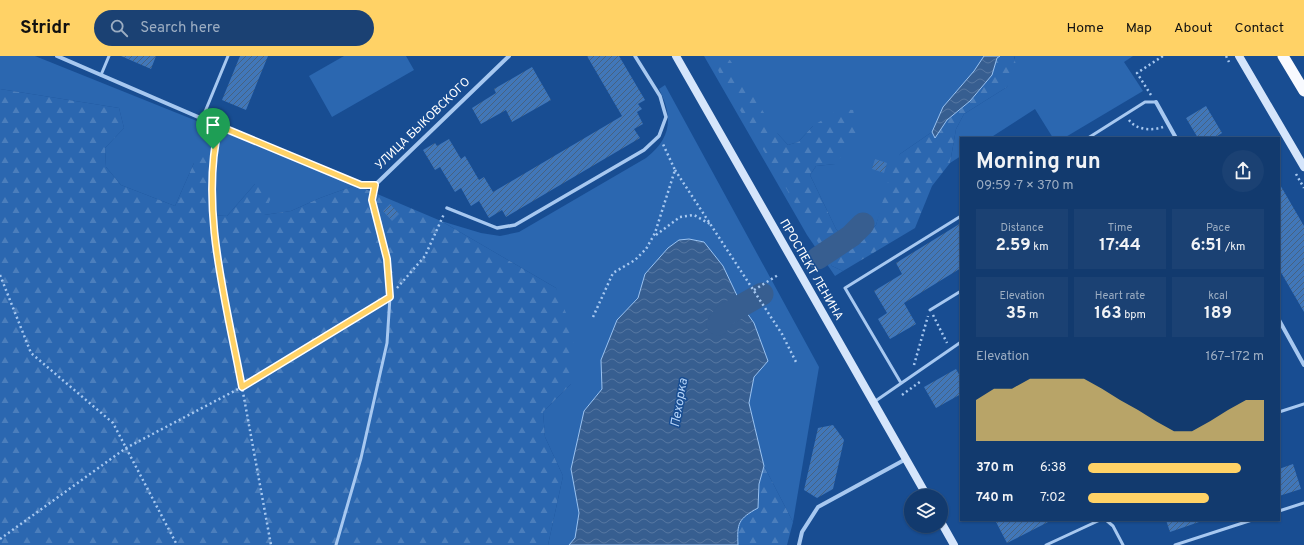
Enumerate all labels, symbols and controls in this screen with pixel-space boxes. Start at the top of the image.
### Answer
search box [94,10,374,46]
text: Stridr [20,16,70,40]
icon: search [108,17,130,39]
text: Search here [140,19,220,38]
text: Home [1067,20,1104,37]
text: Map [1126,20,1152,37]
text: About [1174,20,1213,37]
text: Contact [1235,20,1284,37]
street label: УЛИЦА БЫКОВСКОГО [372,74,474,174]
pin [196,108,230,149]
icon: arrive [202,114,224,136]
text: Morning run [976,149,1101,176]
button: share [1222,150,1264,192]
text: 09:59 · 7 × 370 m [976,178,1074,194]
street label: ПРОСПЕКТ ЛЕНИНА [775,216,847,324]
text: Distance [1000,221,1044,235]
text: Time [1108,221,1132,235]
text: Pace [1206,221,1230,235]
text: 2.59 [995,235,1031,257]
text: 17:44 [1099,235,1141,257]
text: 6:51 [1191,235,1222,257]
text: km [1031,240,1049,254]
text: /km [1222,240,1245,254]
text: Elevation [999,289,1045,303]
text: Heart rate [1095,289,1145,303]
text: kcal [1208,289,1228,303]
text: 35 [1006,303,1026,325]
text: 163 [1094,303,1122,325]
text: 189 [1204,303,1232,325]
text: m [1026,308,1038,322]
text: bpm [1122,308,1146,322]
text: Elevation [976,349,1029,365]
text: 167–172 m [1205,349,1264,365]
water label: Пехорка [668,377,692,429]
text: 370 m [976,460,1014,476]
text: 6:38 [1040,460,1066,476]
map controls [904,489,948,533]
button: layers [904,489,948,533]
text: 740 m [976,490,1013,506]
text: 7:02 [1040,490,1066,506]

